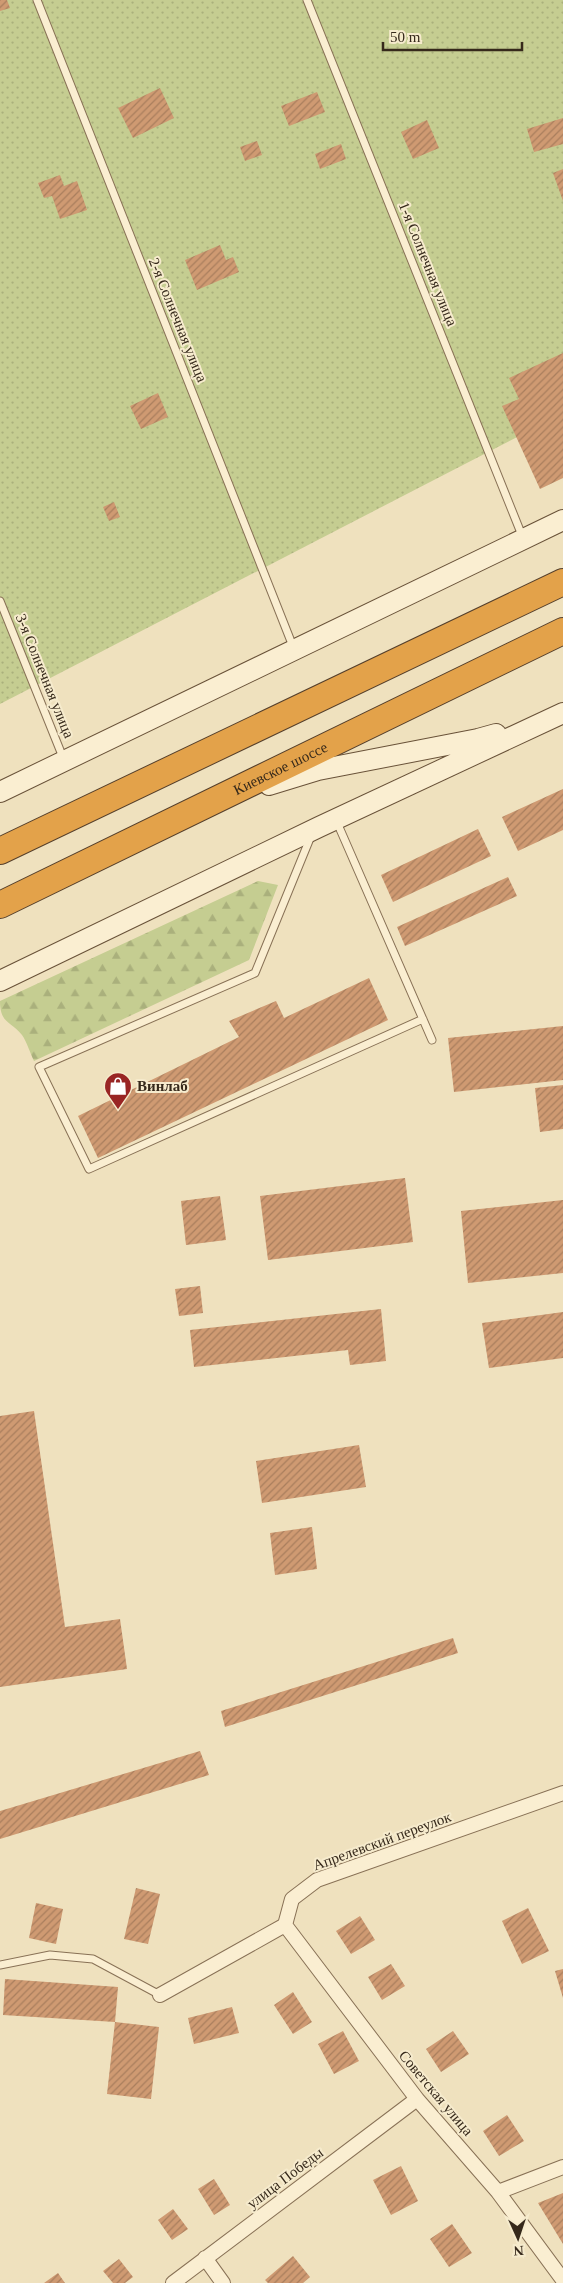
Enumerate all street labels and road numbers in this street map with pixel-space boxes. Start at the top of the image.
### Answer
street label: 1-я Солнечная улица [396,200,460,329]
street label: 2-я Солнечная улица [146,256,210,385]
street label: 3-я Солнечная улица [13,612,77,741]
street label: Киевское шоссе [231,739,330,798]
street label: Апрелевский переулок [311,1808,454,1873]
street label: Советская улица [396,2047,476,2139]
street label: улица Победы [244,2144,326,2212]

